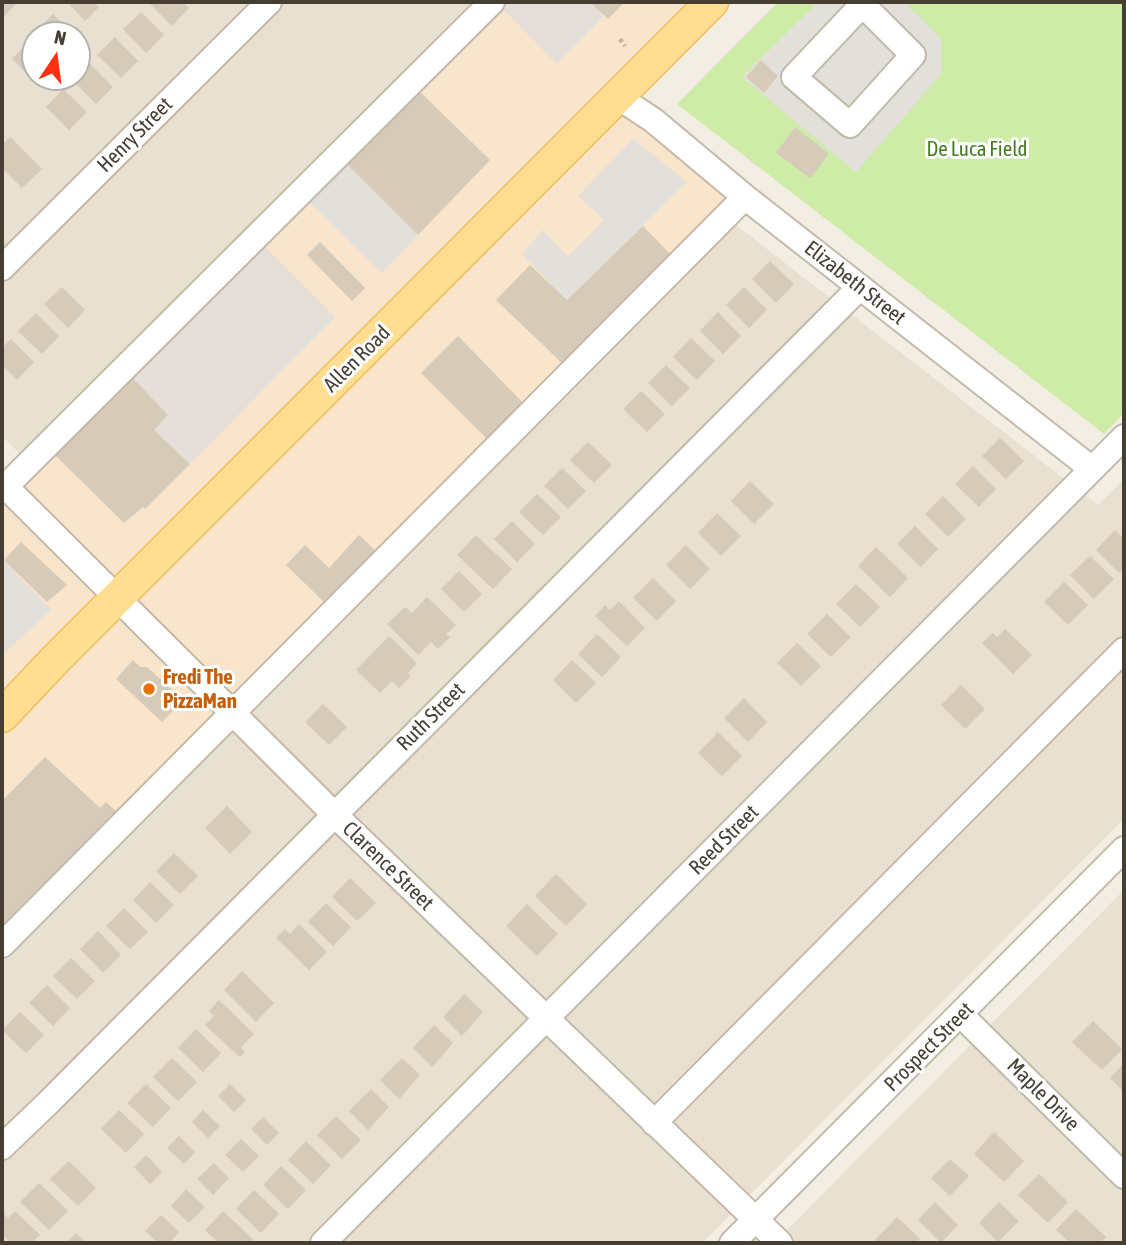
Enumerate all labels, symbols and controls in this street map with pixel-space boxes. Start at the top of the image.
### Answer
north arrow [21,21,91,91]
text: N [52,26,68,49]
street label: Henry Street [92,92,178,178]
park label: De Luca Field [927,136,1027,162]
street label: Elizabeth Street [799,236,911,330]
street label: Allen Road [318,320,396,398]
place label: Fredi The PizzaMan [163,664,237,714]
street label: Ruth Street [392,678,470,756]
marker: Fredi The PizzaMan [141,681,157,697]
street label: Reed Street [684,800,764,880]
street label: Clarence Street [337,816,439,916]
street label: Prospect Street [879,997,979,1097]
street label: Maple Drive [1001,1053,1085,1137]

